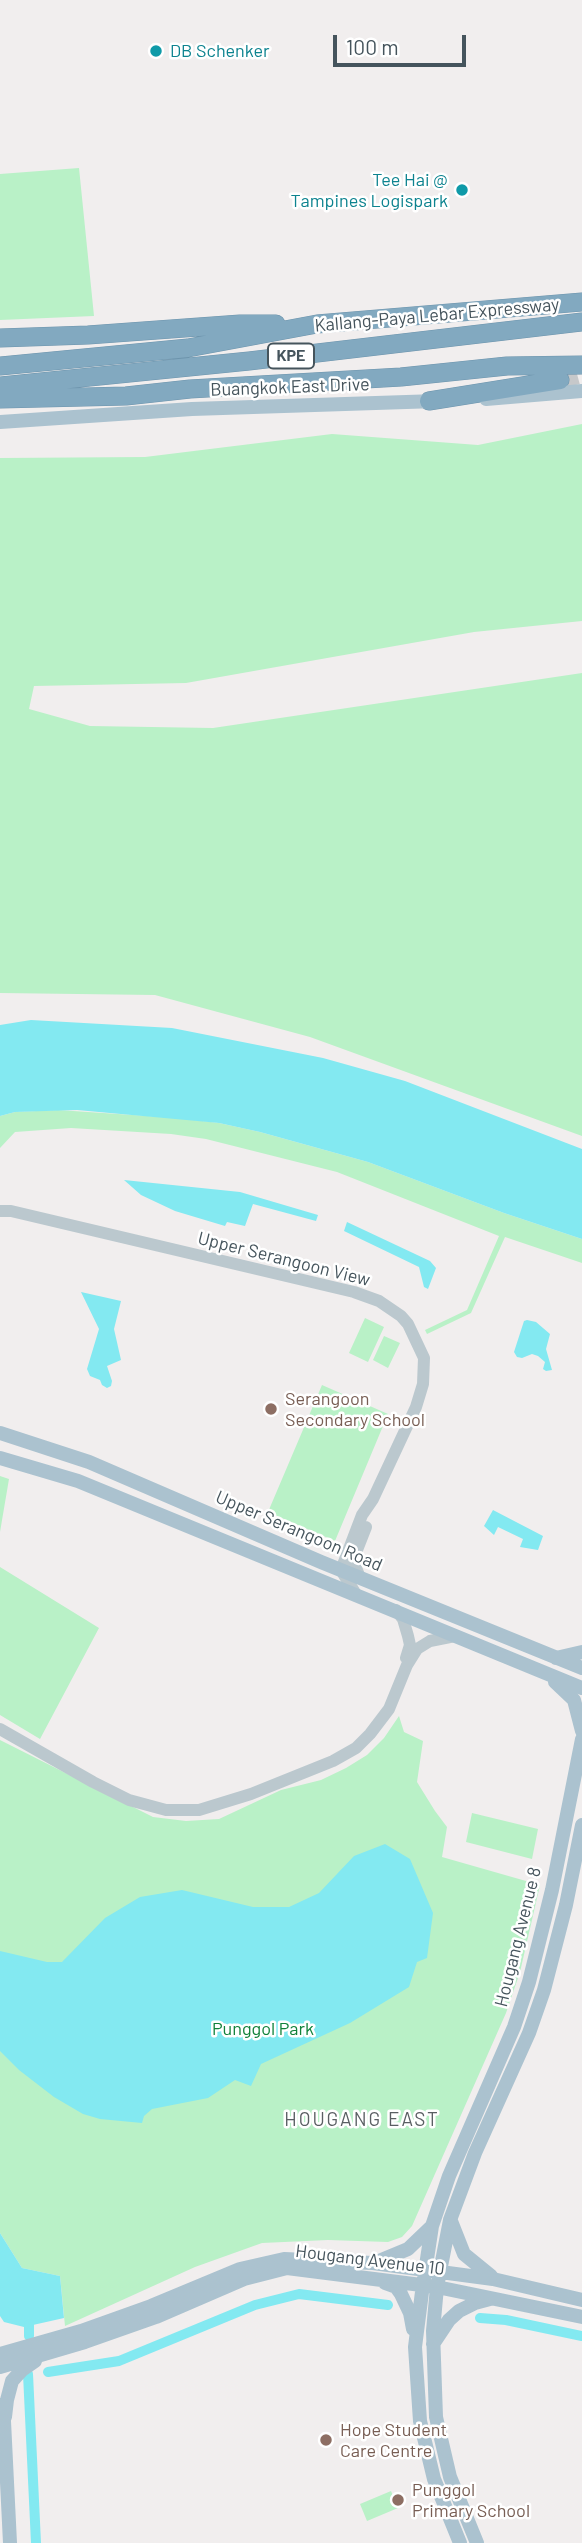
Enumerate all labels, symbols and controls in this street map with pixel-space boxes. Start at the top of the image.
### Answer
scale bar [337,21,470,65]
text: 100 m [346,34,399,59]
place label: DB Schenker [170,40,270,62]
marker: DB Schenker [148,43,164,59]
place label: Tee Hai @ Tampines Logispark [291,169,448,212]
marker: Tee Hai @ Tampines Logispark [454,182,470,198]
street label: Kallang-Paya Lebar Expressway [314,294,560,336]
road number: KPE [268,344,314,368]
street label: Buangkok East Drive [210,373,370,401]
street label: Upper Serangoon View [196,1227,372,1291]
place label: Serangoon Secondary School [285,1388,425,1430]
marker: Serangoon Secondary School [263,1401,279,1417]
street label: Upper Serangoon Road [212,1486,386,1576]
street label: Hougang Avenue 8 [490,1865,546,2009]
park label: Punggol Park [212,2018,314,2040]
district label: HOUGANG EAST [286,2109,438,2131]
street label: Hougang Avenue 10 [294,2240,446,2280]
place label: Hope Student Care Centre [340,2419,447,2462]
marker: Hope Student Care Centre [318,2432,334,2448]
place label: Punggol Primary School [412,2479,530,2522]
marker: Punggol Primary School [390,2492,406,2508]

